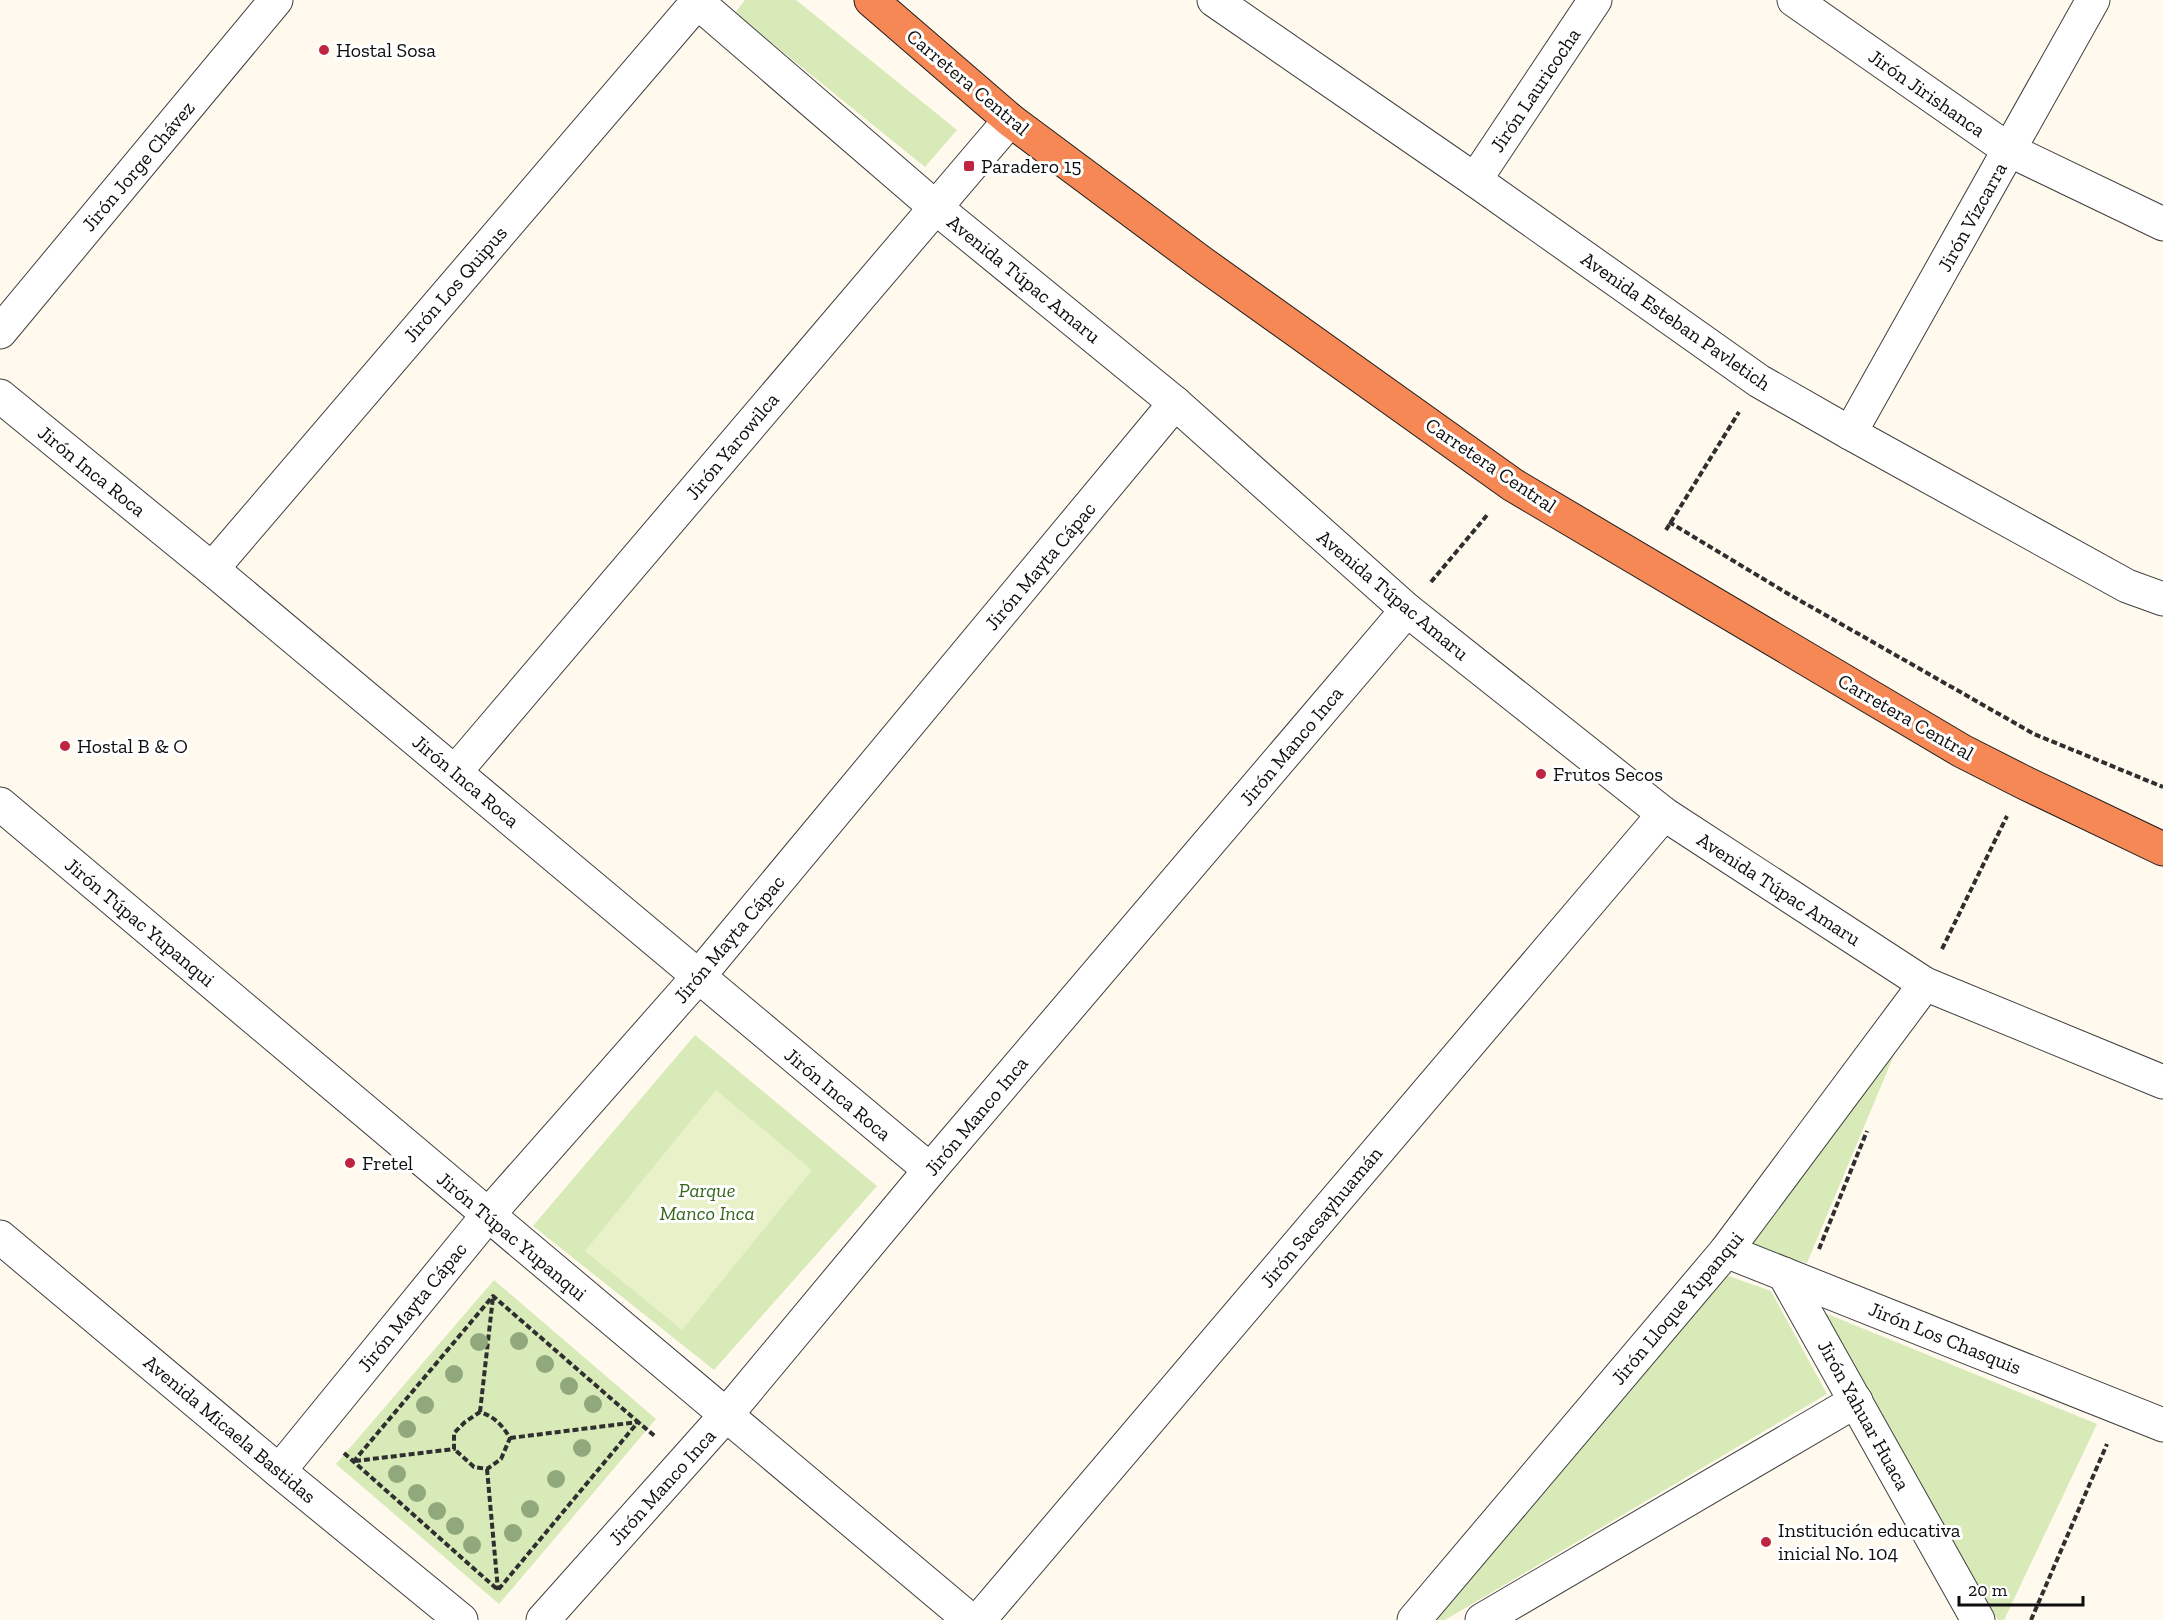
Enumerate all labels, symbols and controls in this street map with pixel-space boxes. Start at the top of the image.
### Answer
street label: Jirón Lauricocha [1485,23,1586,157]
street label: Carretera Central [902,24,1034,140]
place label: Hostal Sosa [336,38,436,62]
marker: Hostal Sosa [317,43,331,57]
street label: Jirón Jirishanca [1864,44,1990,142]
street label: Jirón Jorge Chávez [77,96,199,236]
place label: Paradero 15 [981,154,1082,178]
street label: Jirón Vizcarra [1932,158,2012,276]
marker: Paradero 15 [962,159,976,173]
street label: Avenida Túpac Amaru [943,210,1105,348]
street label: Jirón Los Quipus [398,221,512,347]
street label: Avenida Esteban Pavletich [1577,246,1776,396]
street label: Jirón Yarowilca [680,387,784,504]
street label: Carretera Central [1421,412,1561,518]
street label: Jirón Inca Roca [33,420,151,522]
street label: Jirón Mayta Cápac [979,497,1101,635]
street label: Avenida Túpac Amaru [1312,525,1474,665]
street label: Carretera Central [1834,668,1978,766]
street label: Jirón Manco Inca [1234,681,1348,811]
street label: Jirón Inca Roca [408,730,524,833]
place label: Hostal B & O [77,734,188,758]
marker: Hostal B & O [58,739,72,753]
place label: Frutos Secos [1553,762,1663,786]
marker: Frutos Secos [1534,767,1548,781]
street label: Avenida Túpac Amaru [1693,827,1865,951]
street label: Jirón Túpac Yupanqui [60,852,220,992]
street label: Jirón Mayta Cápac [668,870,790,1008]
street label: Jirón Inca Roca [780,1043,896,1146]
street label: Jirón Manco Inca [919,1051,1033,1181]
street label: Jirón Sacsayhuamán [1255,1141,1387,1293]
place label: Fretel [362,1151,413,1175]
marker: Fretel [343,1156,357,1170]
street label: Jirón Túpac Yupanqui [432,1166,592,1306]
park label: Parque Manco Inca [659,1178,755,1225]
street label: Jirón Lloque Yupanqui [1606,1226,1748,1390]
street label: Jirón Mayta Cápac [352,1237,472,1377]
street label: Jirón Los Chasquis [1865,1296,2025,1380]
street label: Jirón Yahuar Huaca [1813,1336,1915,1495]
street label: Avenida Micaela Bastidas [139,1350,321,1508]
street label: Jirón Manco Inca [603,1424,721,1550]
place label: Institución educativa inicial No. 104 [1778,1518,1961,1565]
marker: Institución educativa inicial No. 104 [1759,1535,1773,1549]
scale bar [1959,1569,2084,1607]
text: 20 m [1968,1579,2008,1601]

